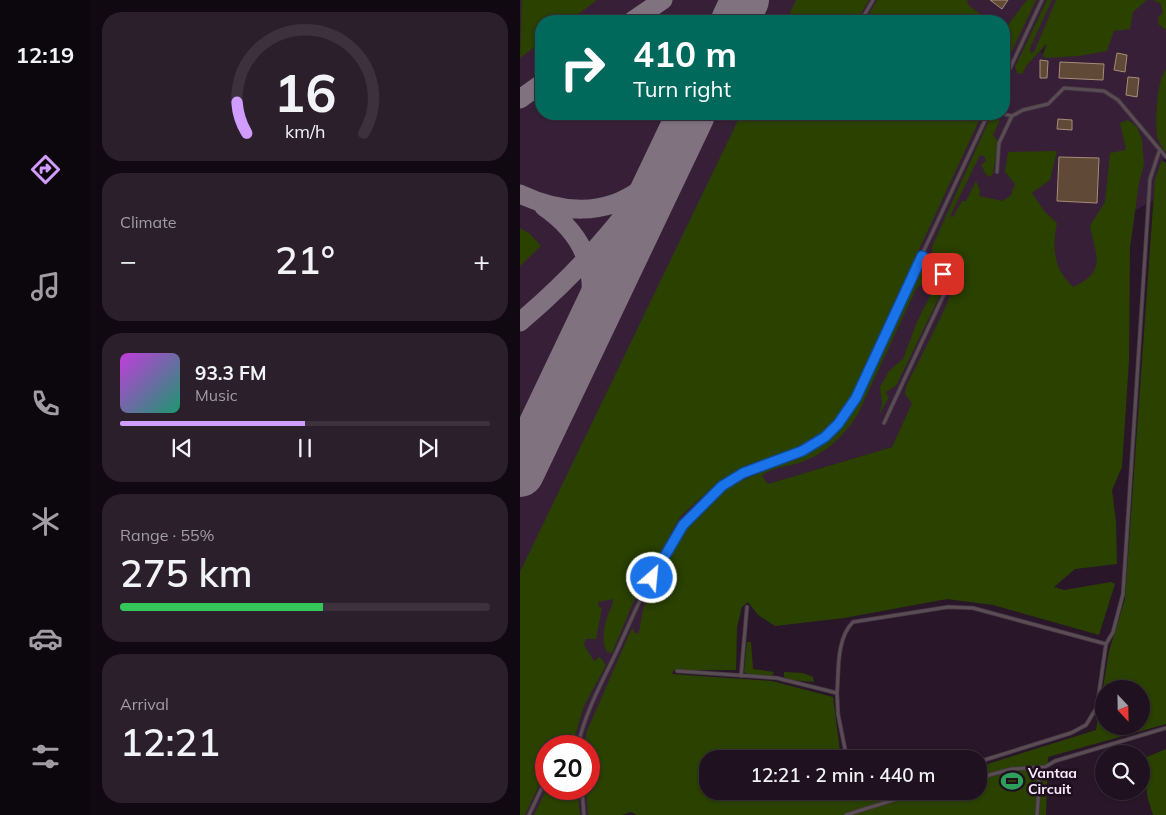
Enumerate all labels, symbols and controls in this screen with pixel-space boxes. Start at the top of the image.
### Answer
text: 410 m [633,32,737,76]
icon: right [550,35,615,100]
text: 12:19 [16,41,74,69]
text: 16 [274,60,336,125]
text: Turn right [633,75,731,103]
text: km/h [285,120,325,142]
icon: directions [28,152,63,187]
text: Climate [120,212,176,232]
text: 21° [275,236,335,284]
text: − [120,243,137,278]
text: + [473,243,490,278]
pin [922,253,964,295]
icon: arrive [929,260,957,288]
icon: music [28,269,63,304]
text: 93.3 FM [195,361,267,385]
text: Music [195,385,238,405]
icon: phone [28,386,63,421]
icon: previous [168,434,196,462]
icon: pause [291,434,319,462]
icon: next [414,434,442,462]
icon: climate [28,504,63,539]
text: Range · 55% [120,525,215,545]
text: 275 km [120,549,253,597]
position arrow [625,551,677,603]
icon: car [28,621,63,656]
north arrow [1095,680,1150,735]
map controls [1095,680,1150,800]
text: Arrival [120,694,169,714]
text: 12:21 [120,718,220,766]
speed limit sign: 20 [535,735,600,800]
icon: filters [28,739,63,774]
button: search [1095,745,1150,800]
text: 12:21 · 2 min · 440 m [750,763,936,787]
place label: Vantaa Circuit [1027,764,1077,798]
sports icon: Vantaa Circuit [999,768,1025,794]

